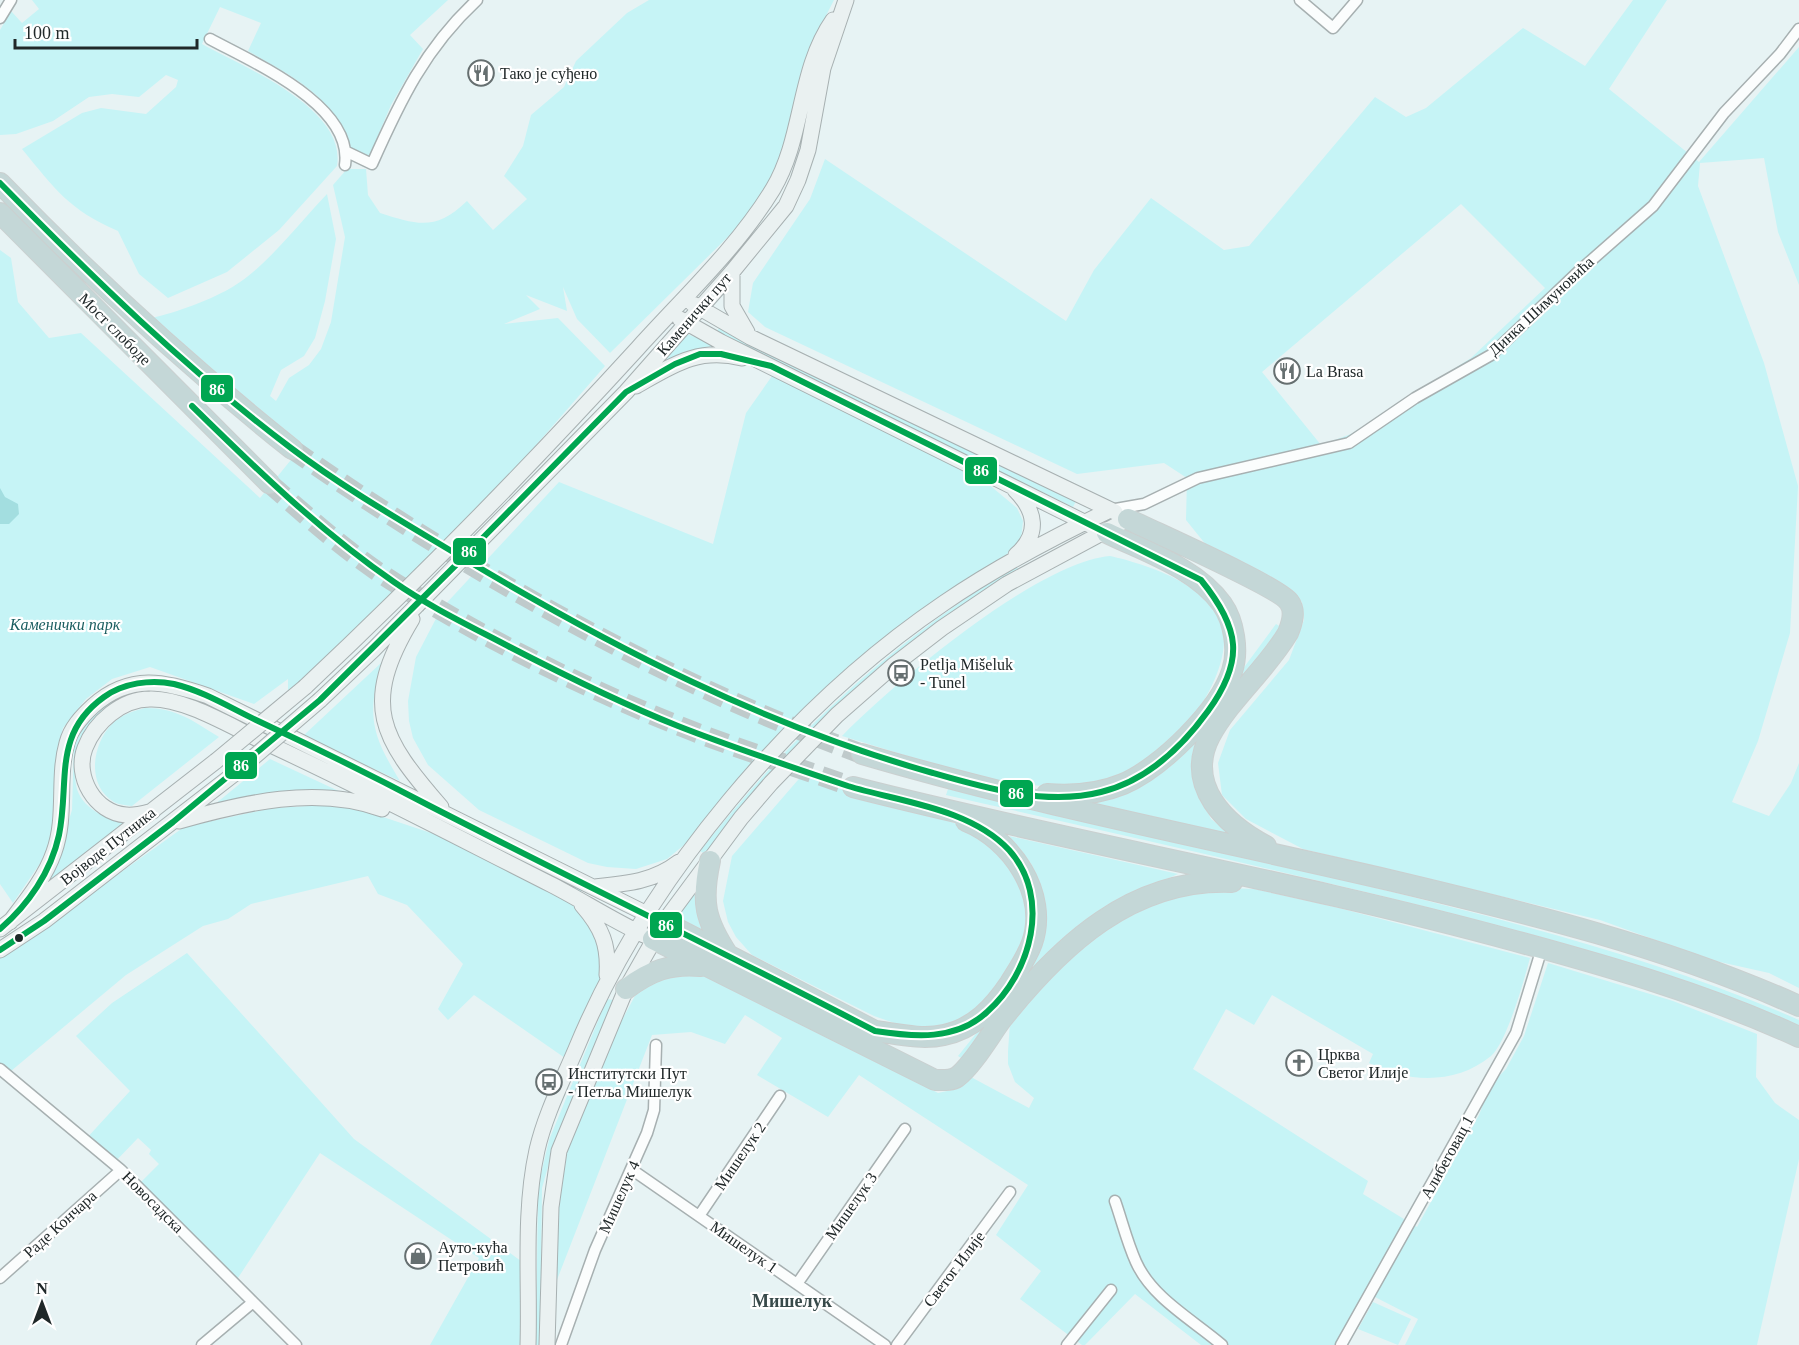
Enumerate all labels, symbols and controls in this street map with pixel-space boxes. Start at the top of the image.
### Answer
scale bar [15,12,196,50]
text: 100 m [24,23,70,43]
restaurant icon: Тако је суђено [466,58,496,88]
place label: Тако је суђено [500,65,597,83]
street label: Динка Шимуновића [1485,253,1598,360]
street label: Каменички пут [654,269,735,359]
street label: Мост слободе [75,290,154,369]
restaurant icon: La Brasa [1272,356,1302,386]
place label: La Brasa [1306,363,1363,380]
line badge: 86 [200,374,234,403]
text: 86 [209,381,225,398]
line badge: 86 [964,456,998,485]
text: 86 [973,462,989,479]
line badge: 86 [452,537,487,566]
text: 86 [461,543,477,560]
park label: Каменички парк [9,616,121,634]
place label: Petlja Mišeluk - Tunel [920,656,1013,691]
bus stop icon: Petlja Mišeluk - Tunel [886,658,916,688]
line badge: 86 [224,751,258,780]
text: 86 [233,757,249,774]
line badge: 86 [999,779,1034,808]
text: 86 [1008,785,1024,802]
street label: Војводе Путника [57,804,159,889]
line badge: 86 [649,911,683,939]
text: 86 [658,917,674,934]
unlabelled marker [13,932,25,944]
place label: Црква Светог Илије [1318,1046,1408,1082]
church icon: Црква Светог Илије [1284,1048,1314,1078]
place label: Институтски Пут - Петља Мишелук [568,1065,692,1101]
bus stop icon: Институтски Пут - Петља Мишелук [534,1067,564,1097]
street label: Алибеговац 1 [1417,1113,1478,1202]
street label: Мишелук 2 [711,1119,770,1194]
street label: Мишелук 4 [595,1158,644,1236]
street label: Новосадска [118,1168,187,1237]
street label: Мишелук 3 [822,1169,881,1243]
street label: Раде Кончара [20,1187,101,1262]
street label: Мишелук 1 [707,1218,781,1277]
street label: Светог Илије [920,1228,989,1311]
place label: Ауто-кућа Петровић [438,1239,508,1275]
shop icon: Ауто-кућа Петровић [403,1241,433,1271]
north arrow [12,1273,72,1333]
text: N [36,1280,48,1297]
district label: Мишелук [752,1291,833,1311]

